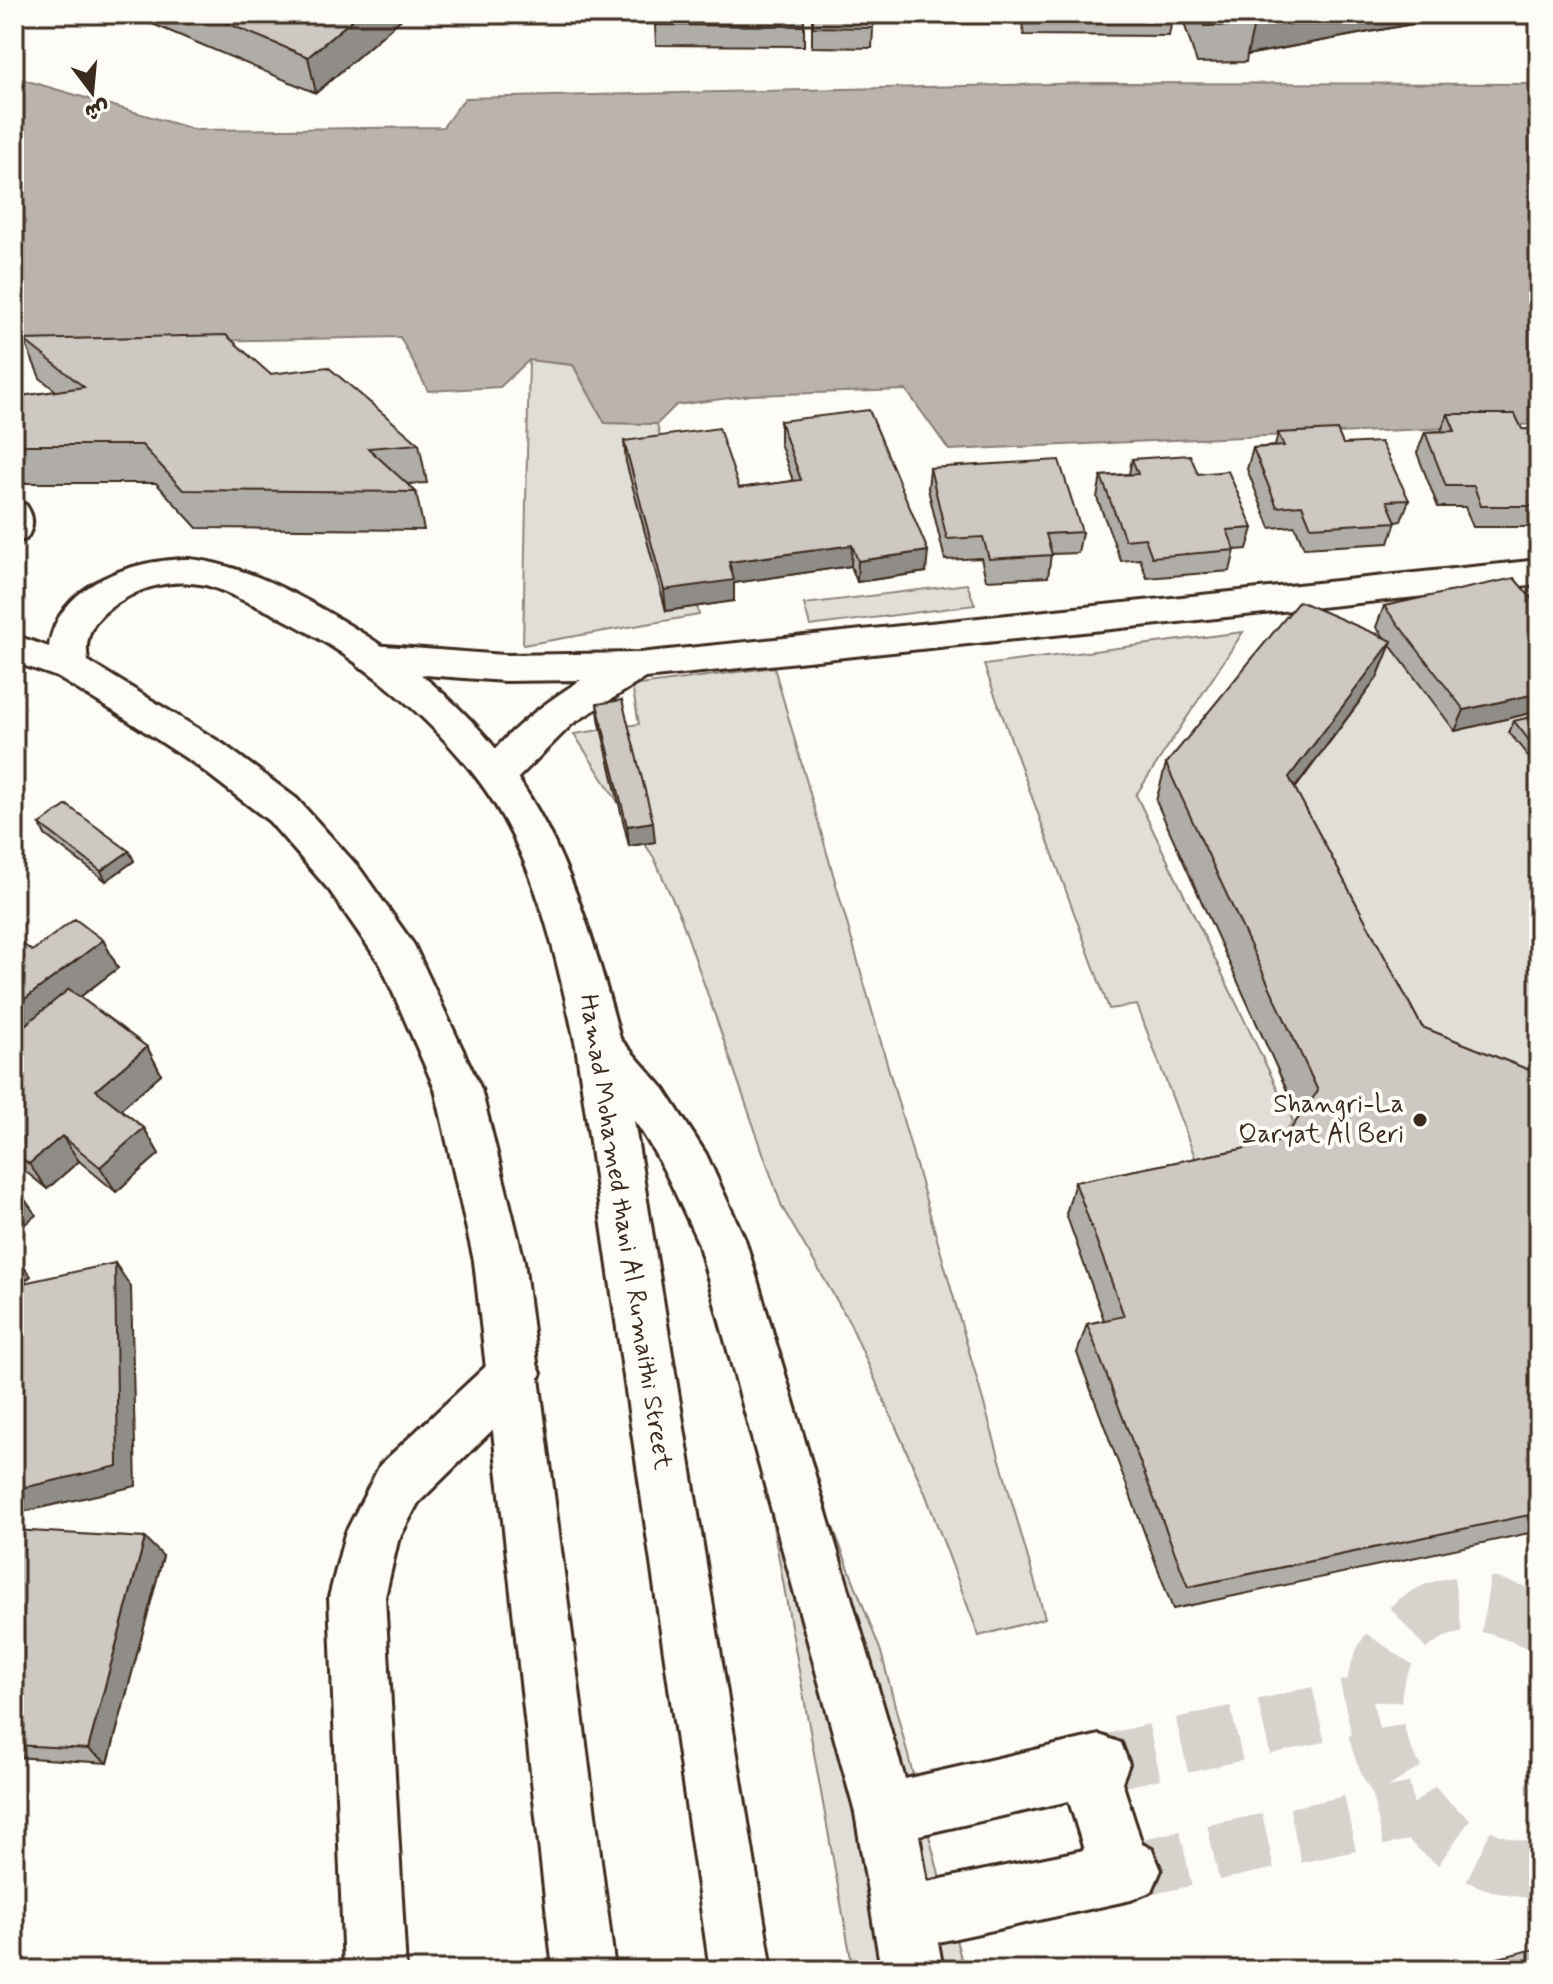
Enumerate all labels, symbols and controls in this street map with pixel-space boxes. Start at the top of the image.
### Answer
north arrow [52,52,132,132]
text: ش [81,93,112,126]
street label: Hamad Mohamed thani Al Rumaithi Street [571,992,679,1472]
place label: Shangri-La Qaryat Al Beri [1238,1088,1404,1152]
marker: Shangri-La Qaryat Al Beri [1411,1111,1429,1129]

